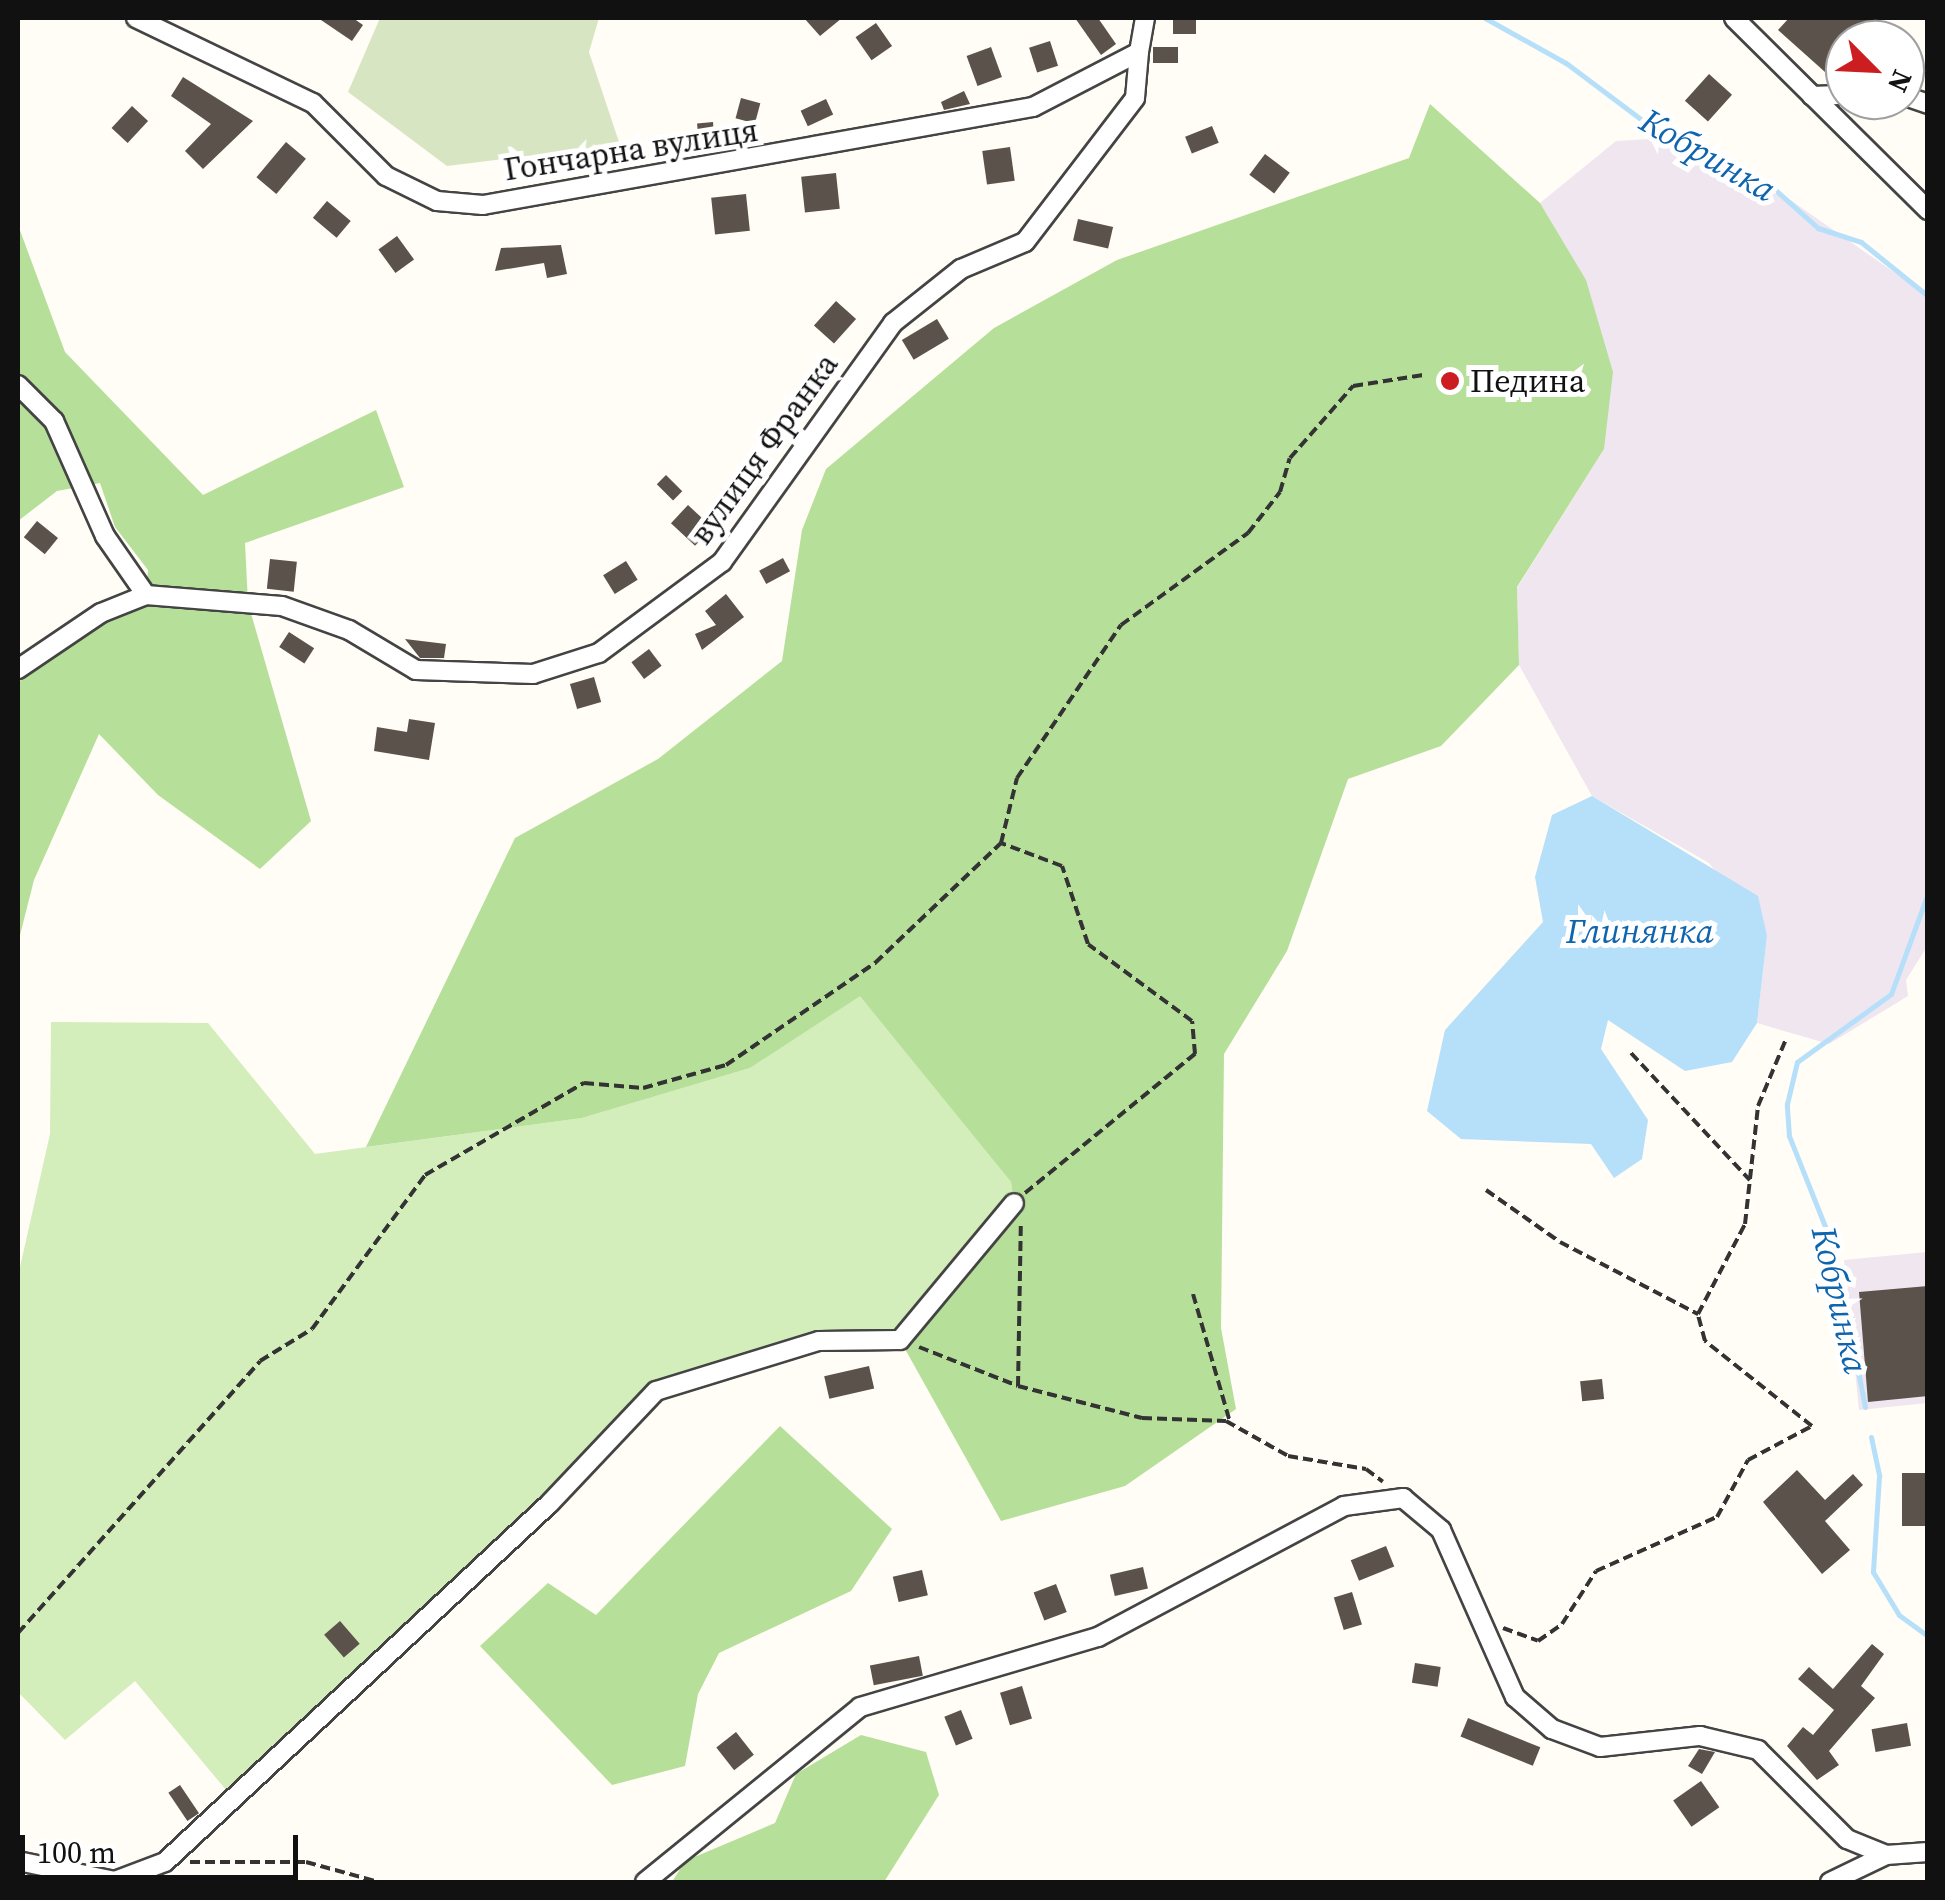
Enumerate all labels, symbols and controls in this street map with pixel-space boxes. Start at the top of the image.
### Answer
north arrow [1825,20,1925,120]
text: N [1879,64,1922,98]
water label: Кобринка [1633,99,1783,211]
street label: Гончарна вулиця [501,111,761,189]
street label: вулиця Франка [682,346,846,552]
place label: Педина [1470,362,1585,400]
marker: Педина [1439,370,1461,392]
water label: Глинянка [1566,910,1714,952]
water label: Кобринка [1803,1222,1877,1378]
scale bar [25,1815,302,1877]
text: 100 m [37,1832,116,1873]

